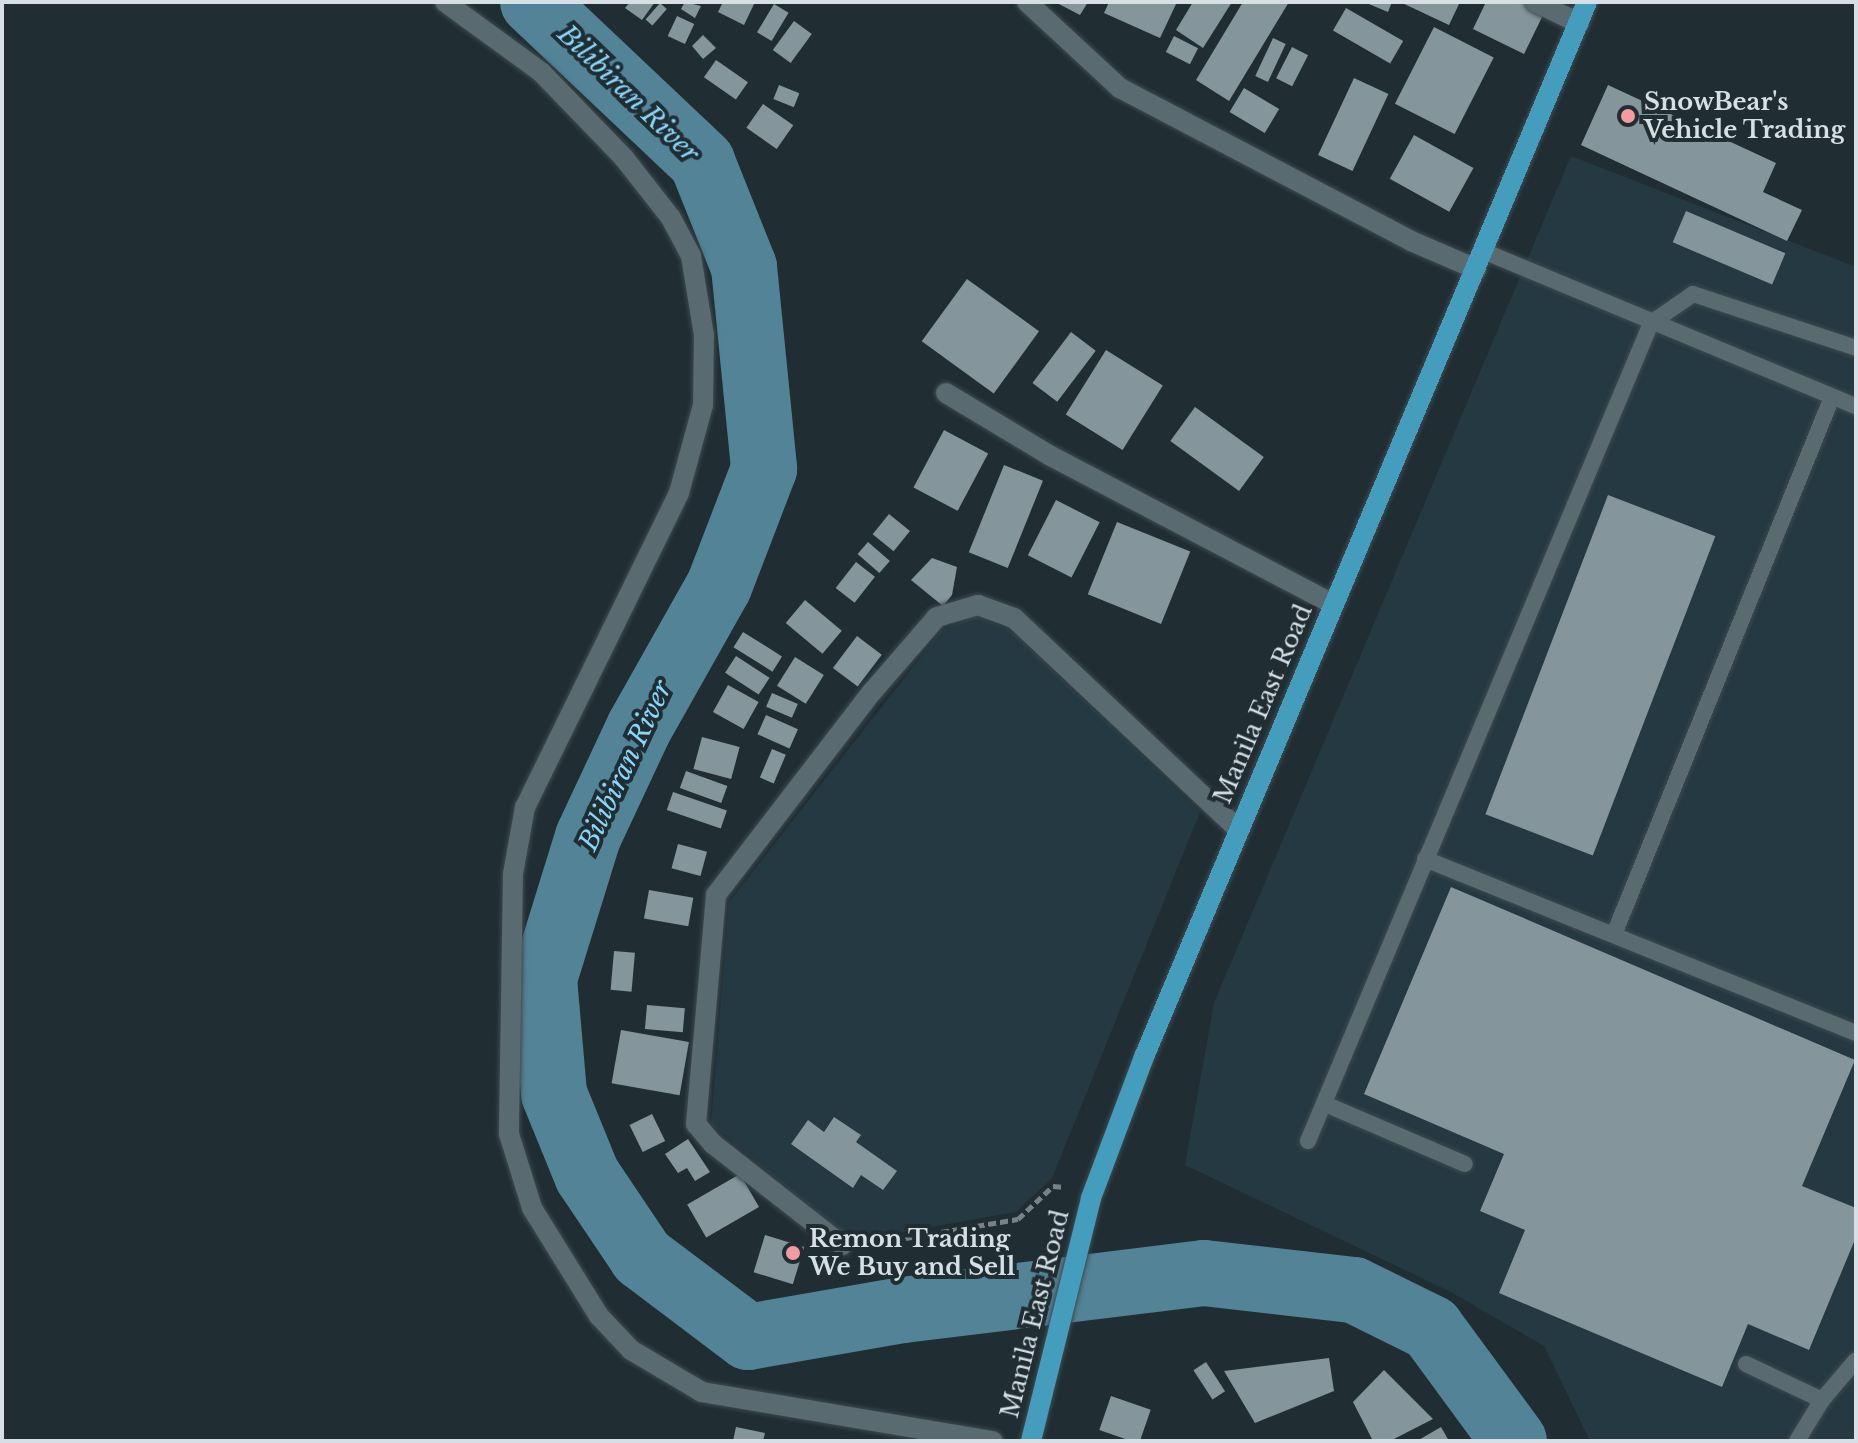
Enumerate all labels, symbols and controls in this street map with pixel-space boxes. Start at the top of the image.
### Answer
water label: Bilibiran River [551,19,705,169]
place label: SnowBear's Vehicle Trading [1644,88,1846,144]
marker: SnowBear's Vehicle Trading [1619,107,1637,125]
street label: Manila East Road [1208,600,1318,808]
water label: Bilibiran River [573,676,679,856]
street label: Manila East Road [995,1207,1075,1421]
place label: Remon Trading We Buy and Sell [809,1225,1016,1281]
marker: Remon Trading We Buy and Sell [784,1244,802,1262]

